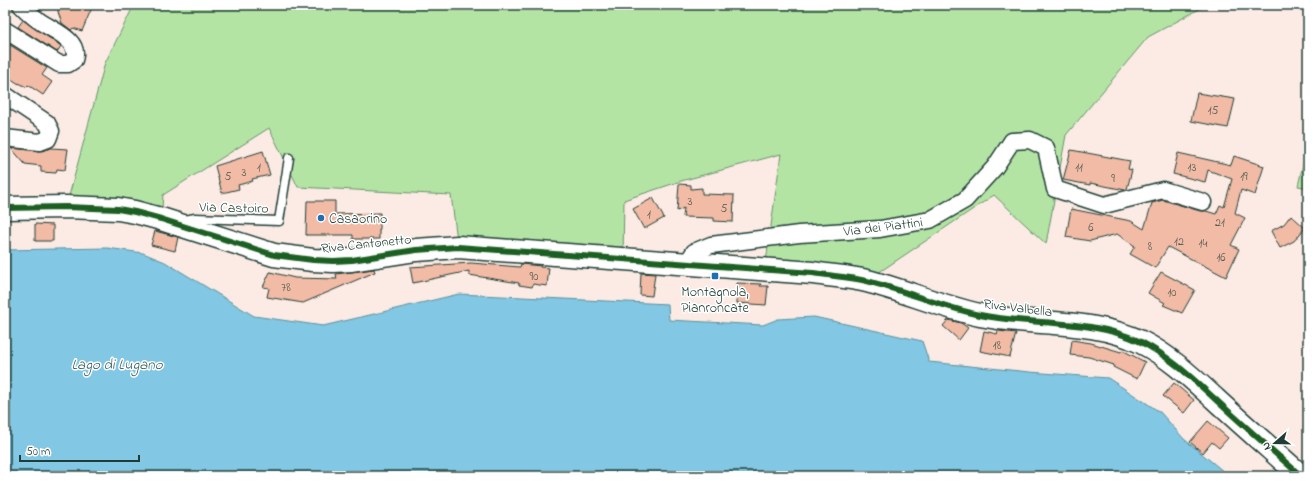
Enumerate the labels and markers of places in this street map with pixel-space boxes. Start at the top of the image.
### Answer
place label: Casaorino [329,209,387,230]
marker: Casaorino [316,213,326,223]
marker: Montagnola, Pianroncate [710,271,720,281]
place label: Montagnola, Pianroncate [681,282,749,319]

